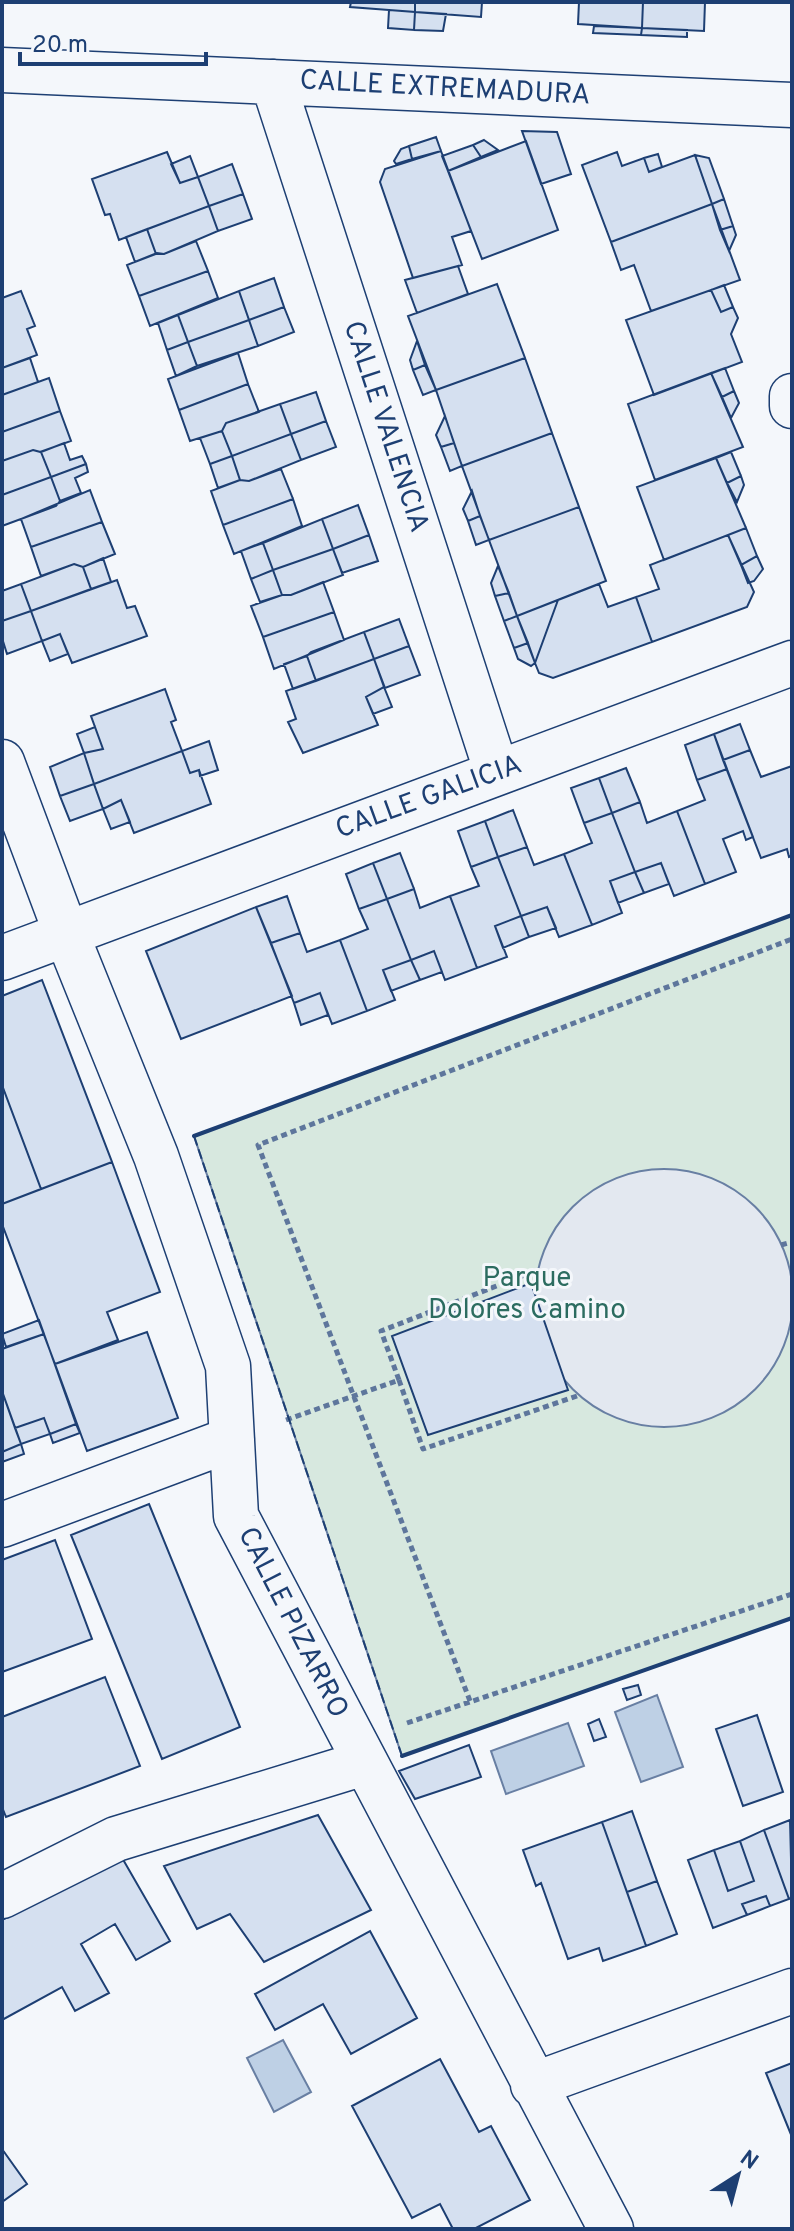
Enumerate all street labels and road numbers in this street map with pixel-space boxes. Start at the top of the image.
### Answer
street label: CALLE EXTREMADURA [299,63,591,115]
street label: CALLE VALENCIA [334,317,436,537]
street label: CALLE GALICIA [331,748,527,848]
street label: CALLE PIZARRO [228,1521,356,1725]

